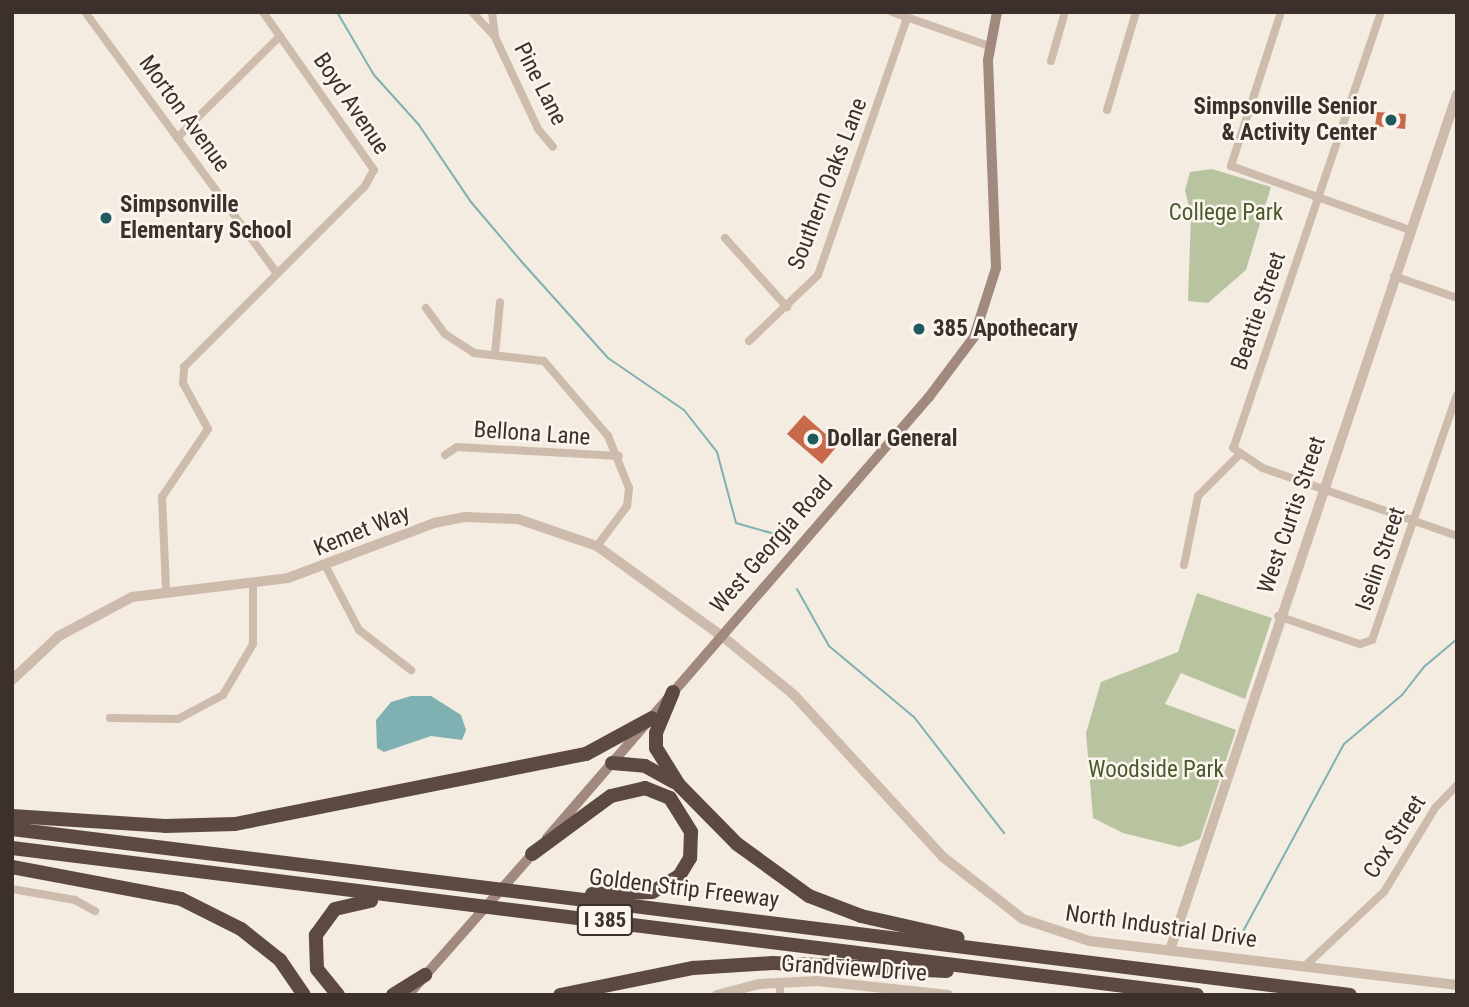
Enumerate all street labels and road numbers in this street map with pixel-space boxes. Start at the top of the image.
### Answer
street label: Pine Lane [507,38,573,130]
street label: Boyd Avenue [307,48,395,160]
street label: Morton Avenue [132,50,236,178]
street label: Southern Oaks Lane [783,94,873,274]
street label: Beattie Street [1226,248,1292,374]
street label: Bellona Lane [473,416,591,452]
street label: West Curtis Street [1252,433,1332,597]
street label: West Georgia Road [705,471,839,619]
street label: Kemet Way [310,499,414,563]
street label: Iselin Street [1350,504,1412,614]
street label: Cox Street [1358,790,1432,884]
street label: Golden Strip Freeway [587,864,781,914]
street label: North Industrial Drive [1064,900,1258,954]
road number: I 385 [575,902,635,937]
street label: Grandview Drive [780,950,928,988]

